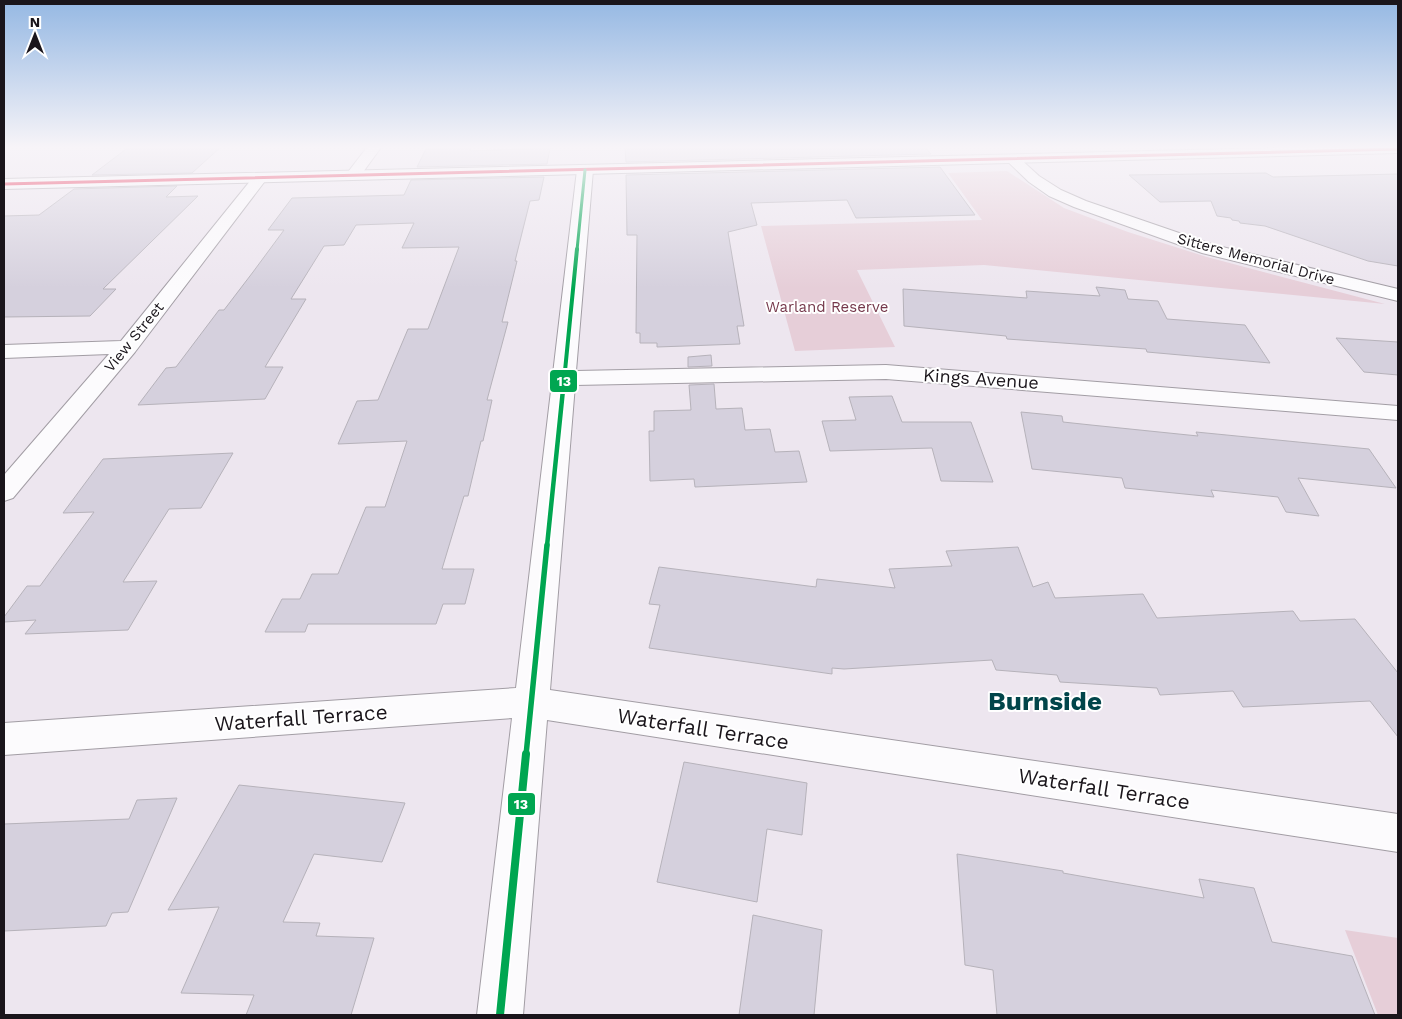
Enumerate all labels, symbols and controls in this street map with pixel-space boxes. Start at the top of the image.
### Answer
north arrow [10,10,60,60]
text: N [30,14,40,30]
street label: Sitters Memorial Drive [1175,229,1337,289]
street label: View Street [100,298,168,376]
park label: Warland Reserve [766,298,888,316]
street label: Kings Avenue [922,364,1040,393]
line badge: 13 [549,369,578,393]
text: 13 [557,373,571,389]
district label: Burnside [988,686,1102,716]
street label: Waterfall Terrace [213,699,388,736]
street label: Waterfall Terrace [615,703,791,754]
street label: Waterfall Terrace [1016,763,1192,814]
line badge: 13 [507,792,536,816]
text: 13 [514,796,528,812]

